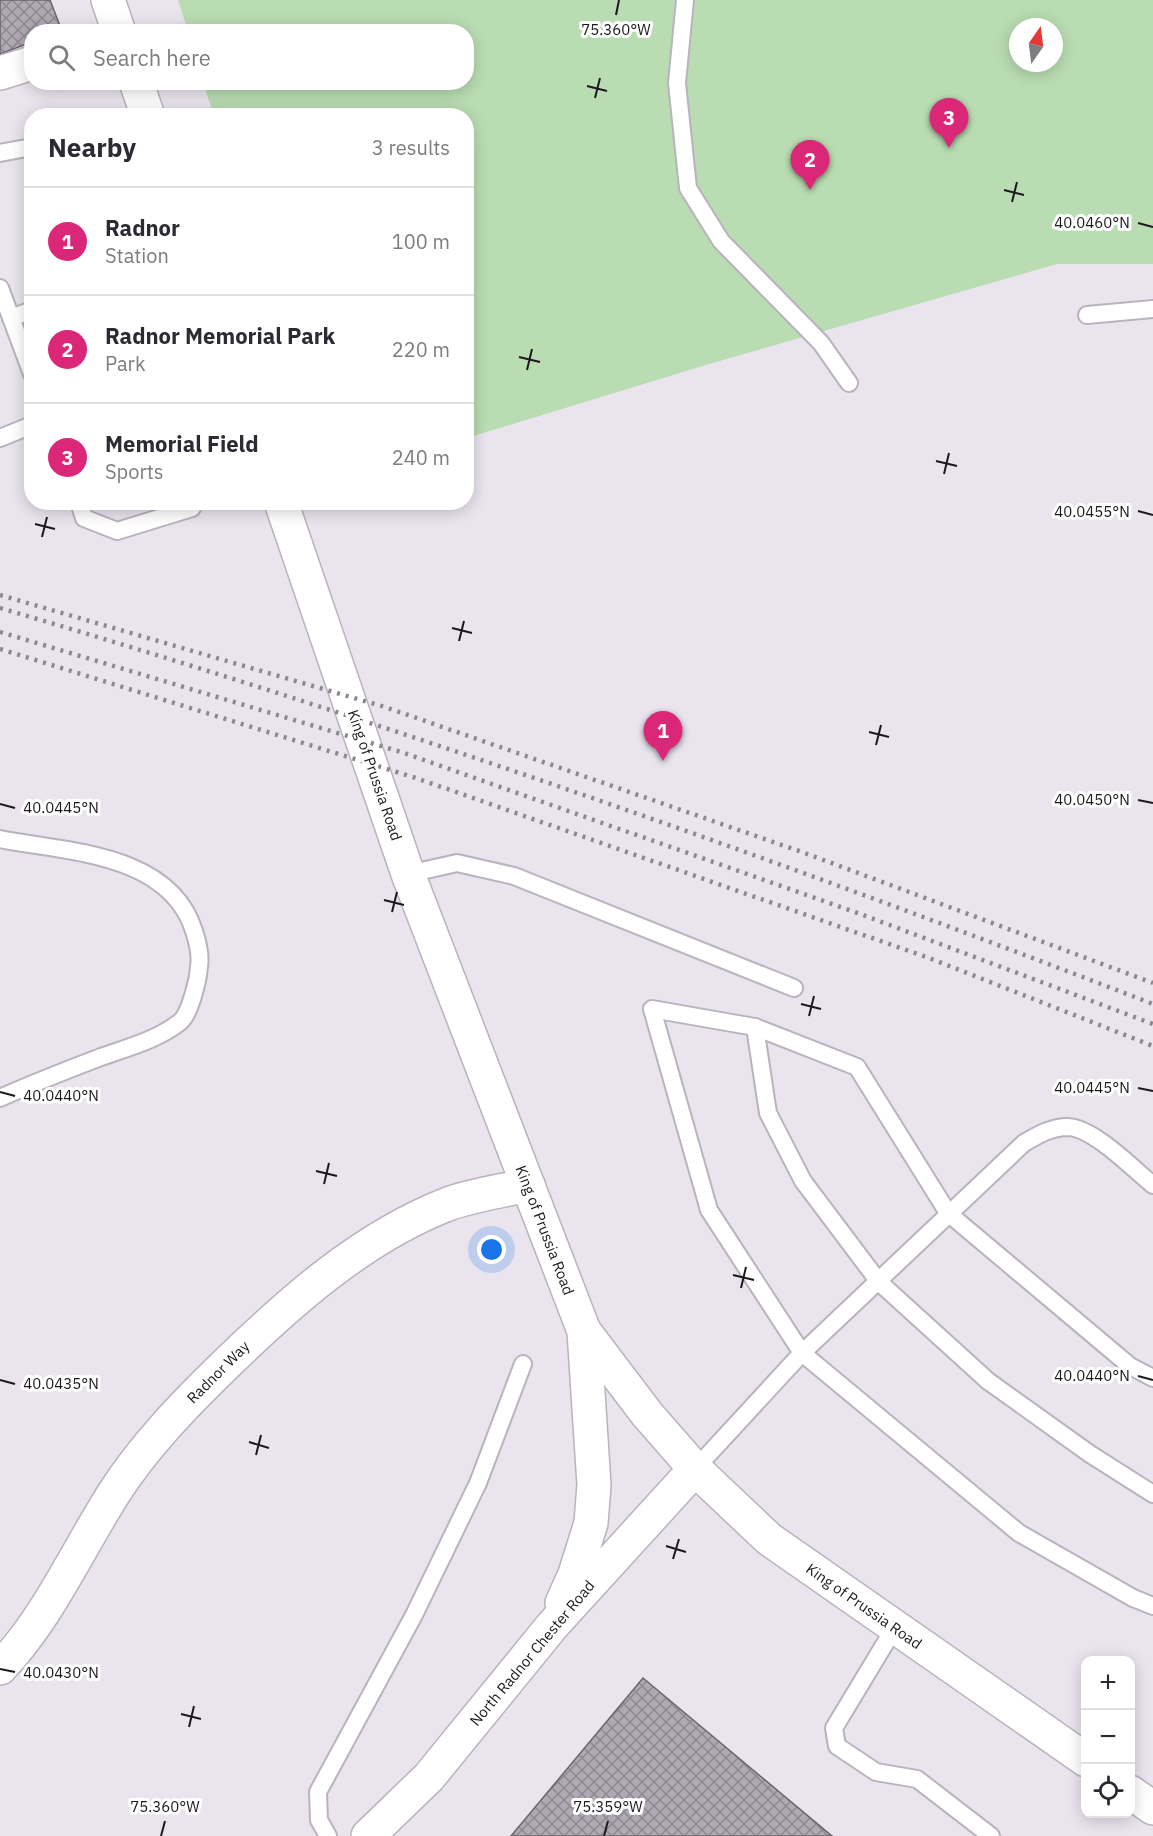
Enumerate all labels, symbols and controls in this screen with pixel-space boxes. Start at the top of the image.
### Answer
north arrow [1009,18,1063,72]
text: 75.360°W [581,20,651,39]
search box [24,24,474,90]
icon: search [45,41,78,74]
text: Search here [93,43,211,72]
pin: 3 [930,98,968,148]
text: Nearby [48,130,136,164]
text: 3 results [372,134,450,161]
pin: 2 [790,140,830,190]
text: Radnor [105,213,180,242]
text: 40.0460°N [1054,213,1130,232]
text: 1 [62,228,74,255]
text: 100 m [392,228,450,255]
text: Station [105,242,169,269]
text: Radnor Memorial Park [105,321,335,350]
text: 2 [62,336,74,363]
text: 220 m [392,336,450,363]
text: Park [105,350,145,377]
text: Memorial Field [105,429,259,458]
text: 3 [62,444,74,471]
text: 240 m [392,444,450,471]
text: Sports [105,458,164,485]
text: 40.0455°N [1054,502,1130,521]
street label: King of Prussia Road [344,707,406,843]
pin: 1 [644,712,682,761]
text: 40.0450°N [1054,790,1130,809]
text: 40.0445°N [23,798,99,817]
text: 40.0445°N [1054,1078,1130,1097]
text: 40.0440°N [23,1086,99,1105]
street label: King of Prussia Road [512,1163,578,1297]
your location [477,1235,506,1264]
street label: Radnor Way [183,1336,254,1407]
text: 40.0440°N [1054,1366,1130,1385]
text: 40.0435°N [23,1374,99,1393]
street label: King of Prussia Road [802,1559,926,1653]
street label: North Radnor Chester Road [466,1576,598,1730]
map controls [1081,1656,1135,1818]
button: + [1081,1656,1135,1710]
text: 40.0430°N [23,1663,99,1682]
button: − [1081,1710,1135,1764]
button: locate [1081,1764,1135,1818]
text: 75.360°W [130,1797,200,1816]
text: 75.359°W [573,1797,643,1816]

